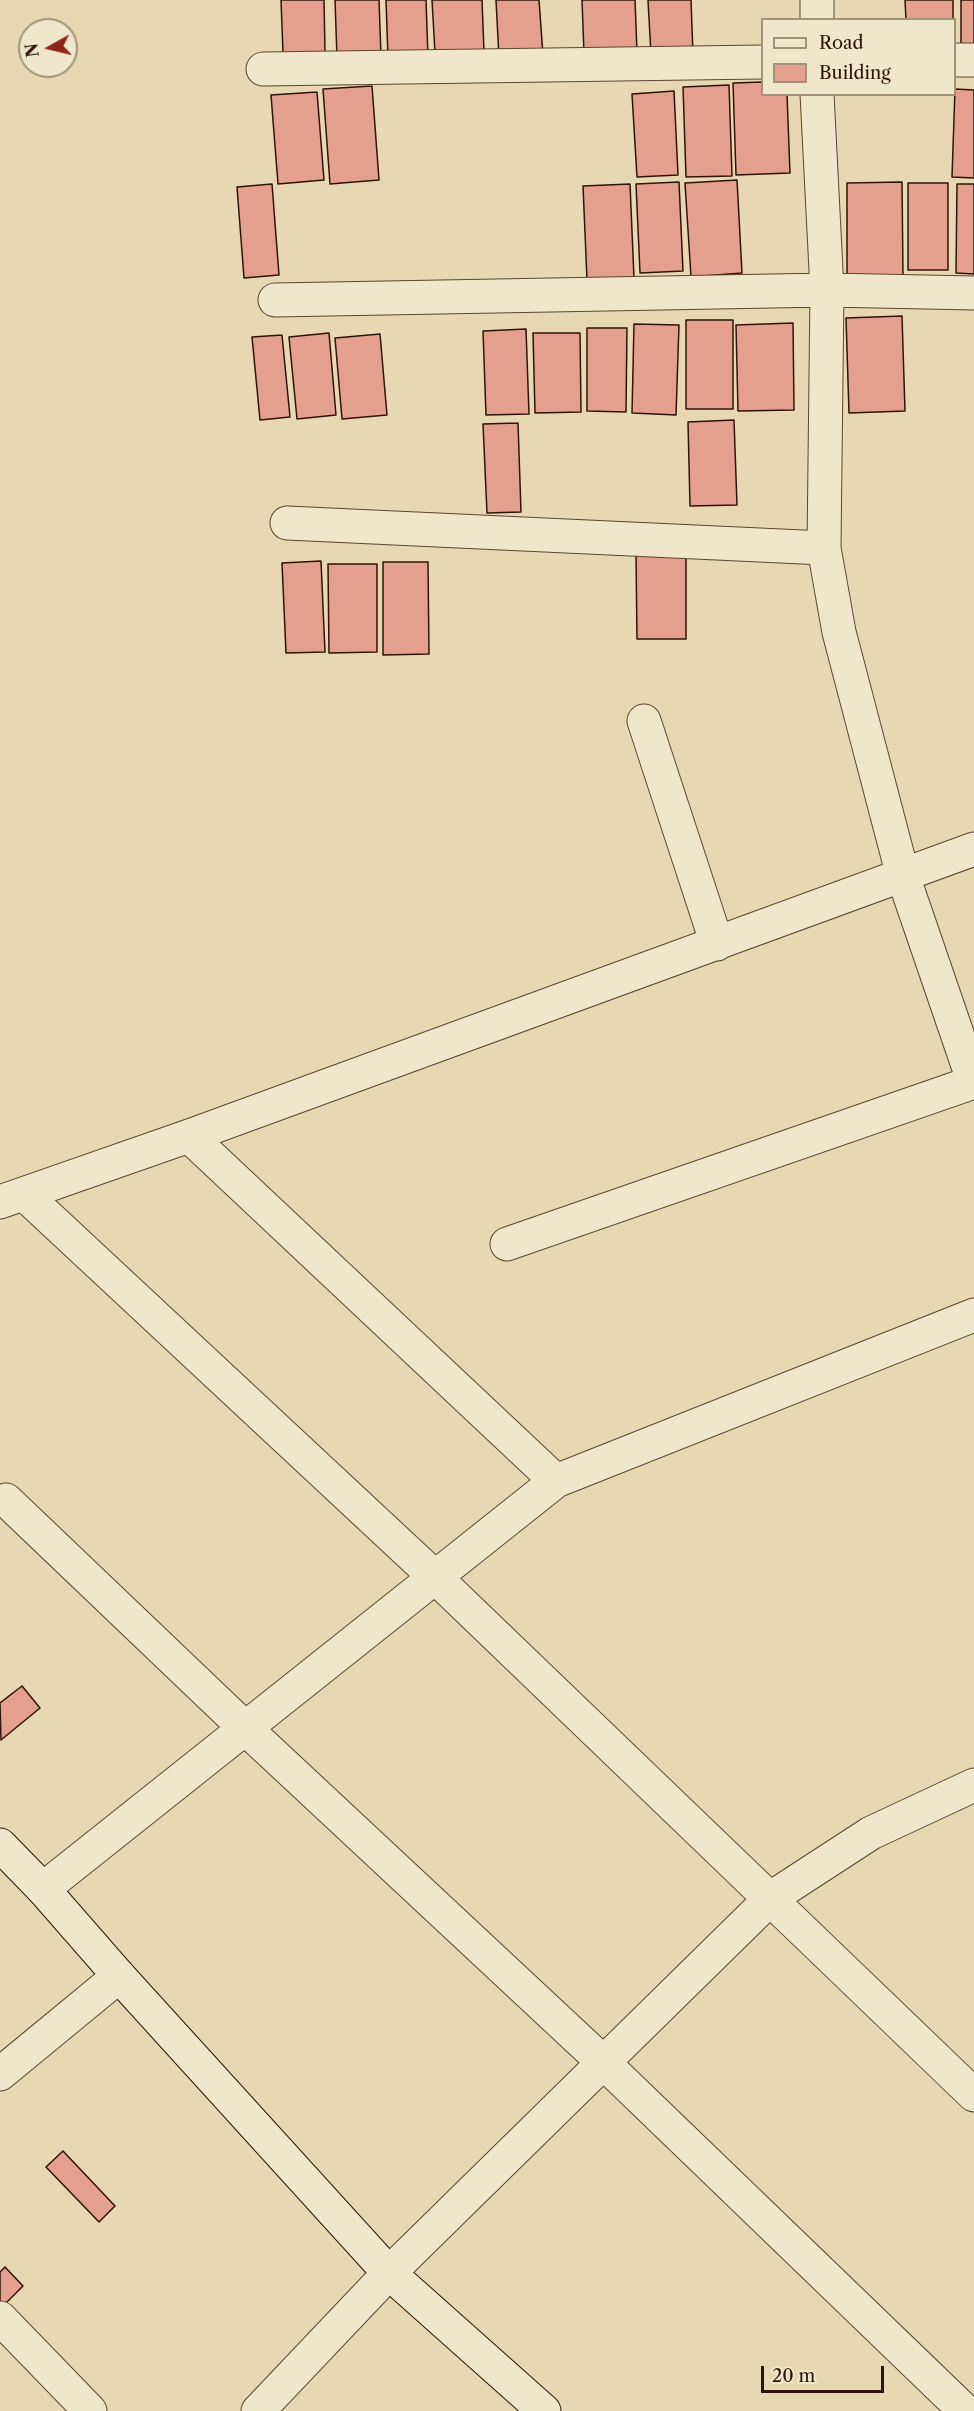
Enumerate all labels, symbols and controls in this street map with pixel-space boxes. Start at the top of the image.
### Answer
north arrow [18,18,78,78]
legend [761,18,956,96]
text: Road [819,32,864,54]
text: N [21,42,43,59]
text: Building [819,62,891,84]
scale bar [764,2354,887,2392]
text: 20 m [772,2365,815,2387]

